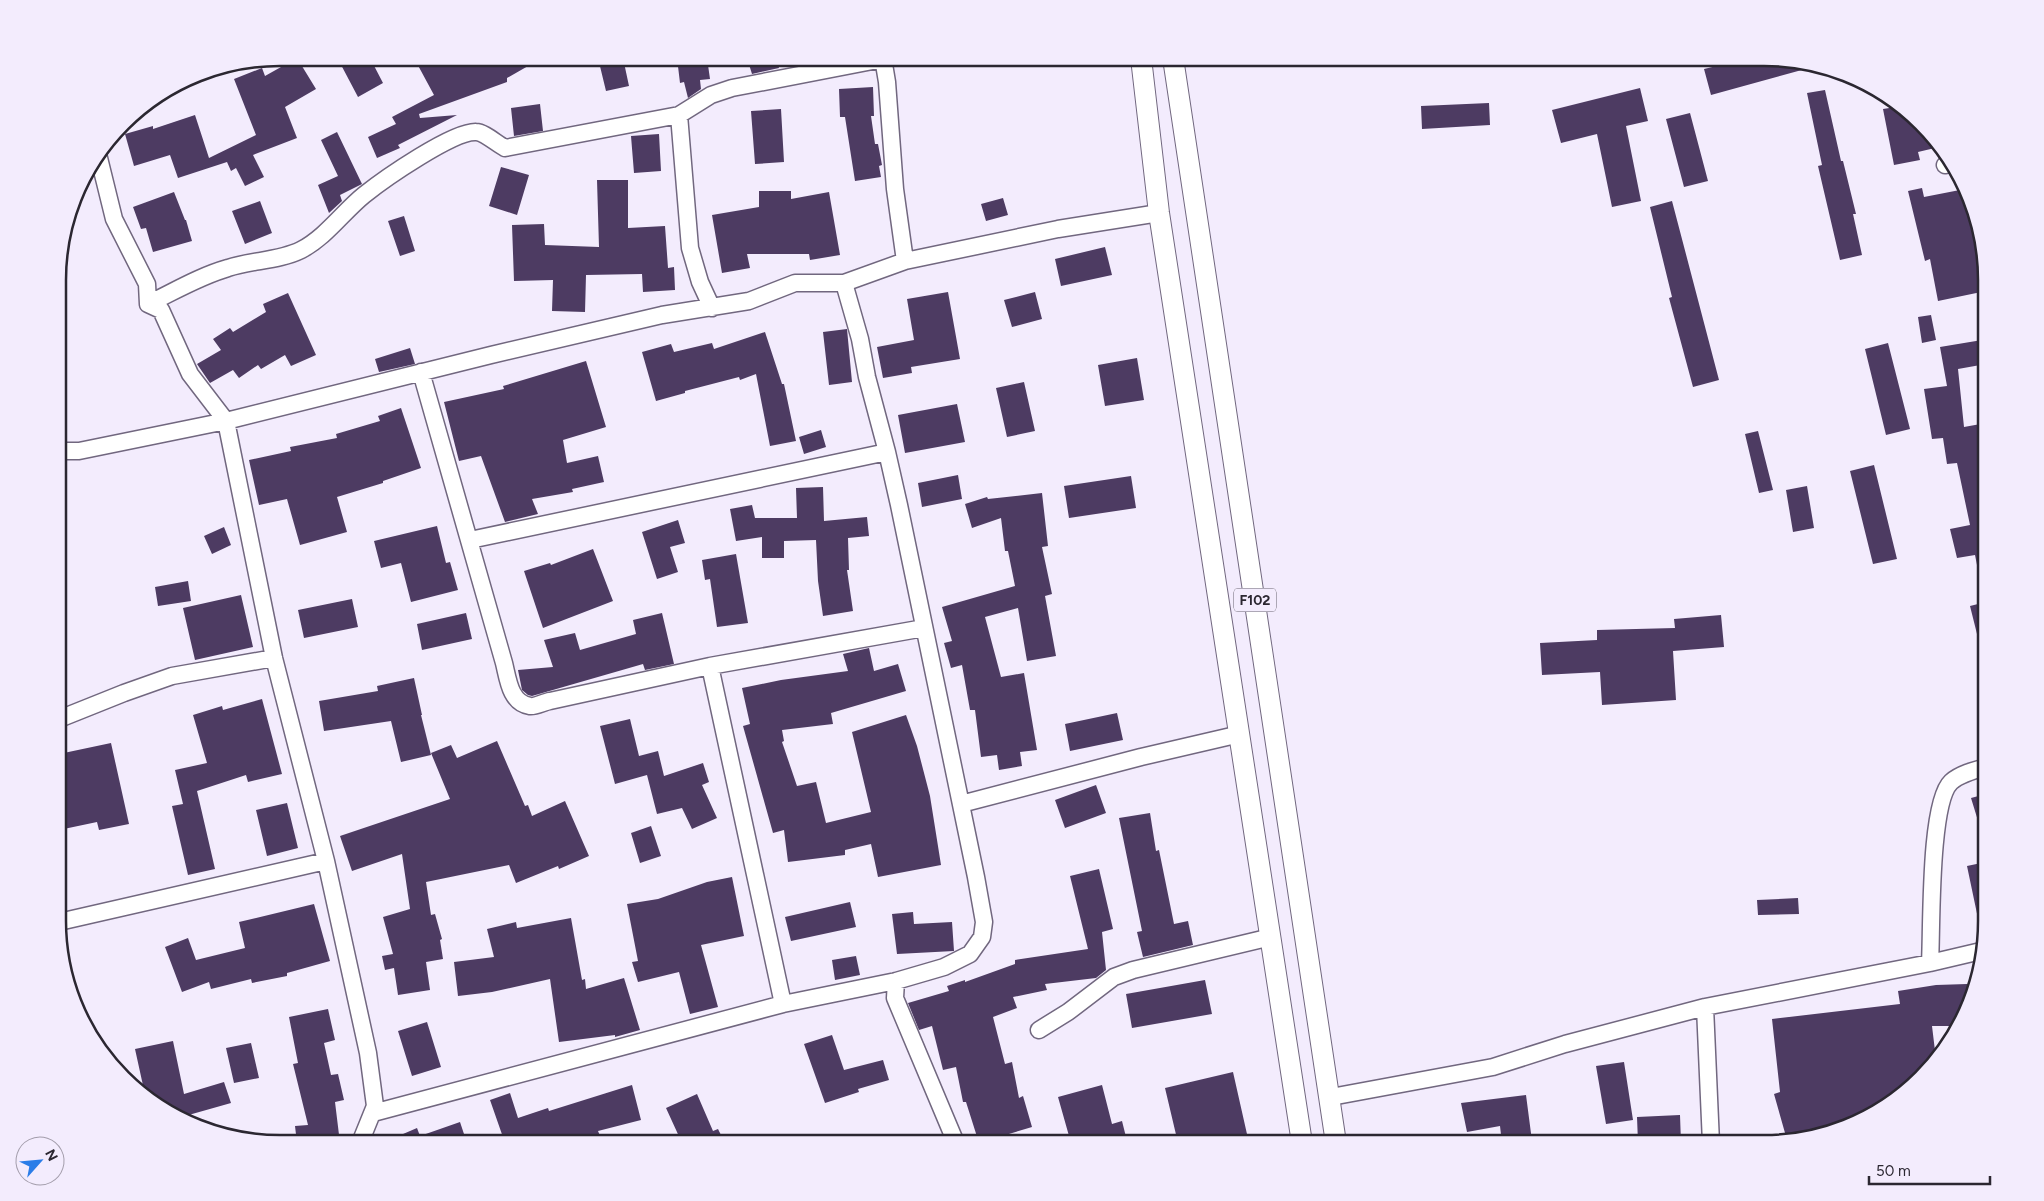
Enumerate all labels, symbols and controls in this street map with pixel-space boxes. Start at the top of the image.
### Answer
road number: F102 [1234,588,1276,612]
north arrow [15,1136,65,1186]
text: N [41,1147,61,1164]
scale bar [1869,1154,1990,1186]
text: 50 m [1876,1162,1911,1180]

